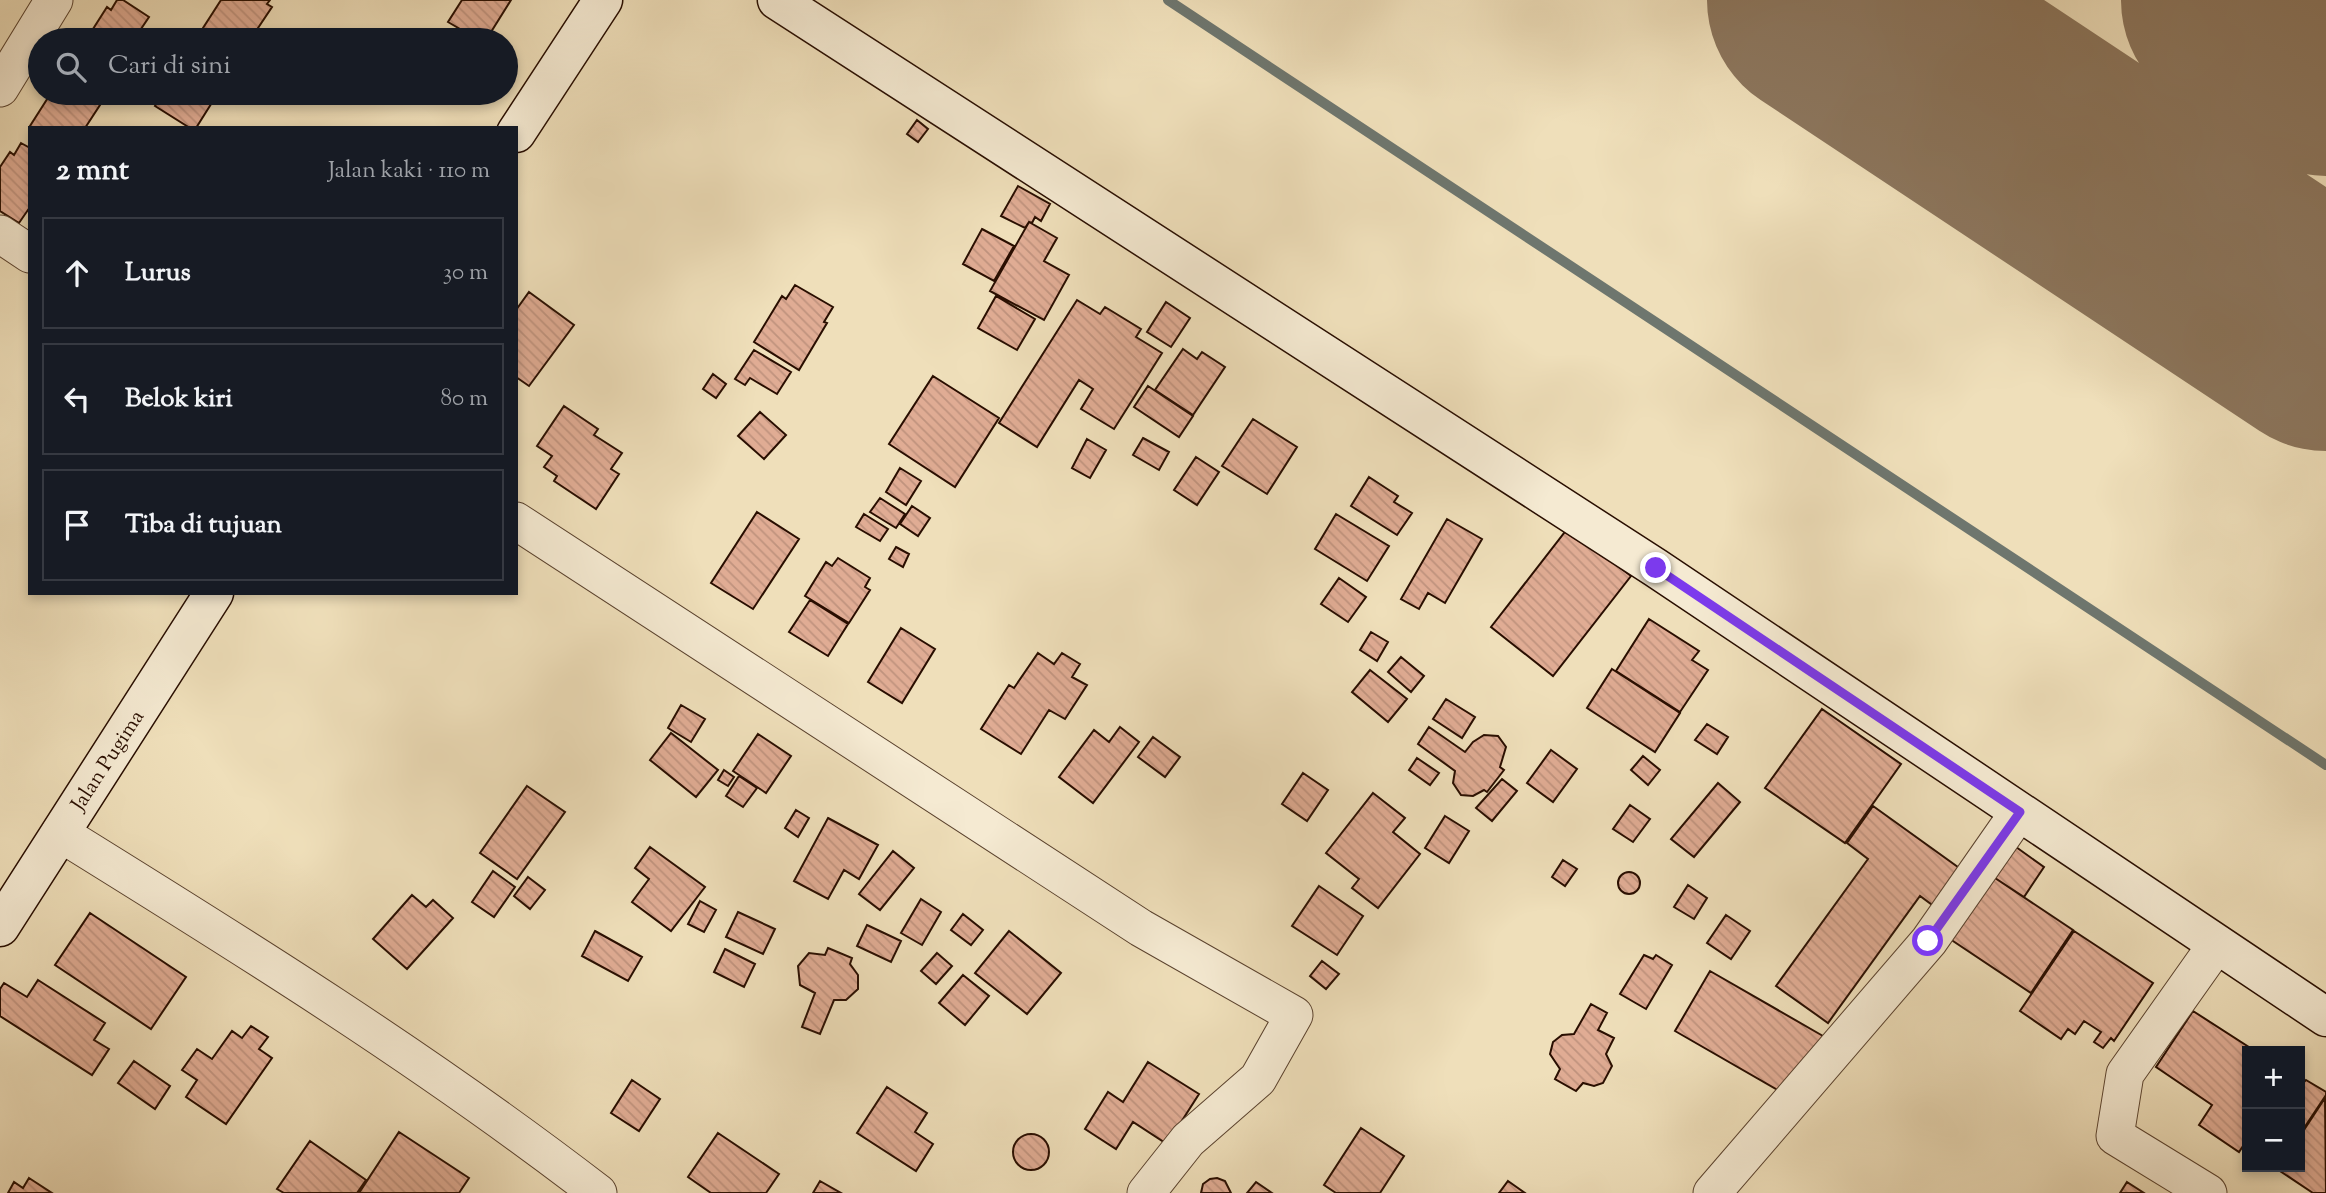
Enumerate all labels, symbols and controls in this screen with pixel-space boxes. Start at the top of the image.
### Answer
search box [28,28,518,105]
icon: search [52,48,90,86]
text: Cari di sini [108,48,231,85]
text: 2 mnt [56,150,129,193]
text: Jalan kaki · 110 m [328,155,490,188]
icon: ahead [58,254,96,292]
text: Lurus [125,255,191,292]
text: 30 m [443,257,488,290]
icon: left [58,380,96,418]
text: Belok kiri [125,381,233,418]
text: 80 m [440,383,488,416]
icon: arrive [58,506,96,544]
text: Tiba di tujuan [125,507,282,544]
route end [1640,552,1671,583]
street label: Jalan Pugima [64,704,153,818]
route start [1912,925,1943,956]
map controls [2242,1046,2305,1172]
button: + [2242,1046,2305,1109]
button: − [2242,1109,2305,1172]

